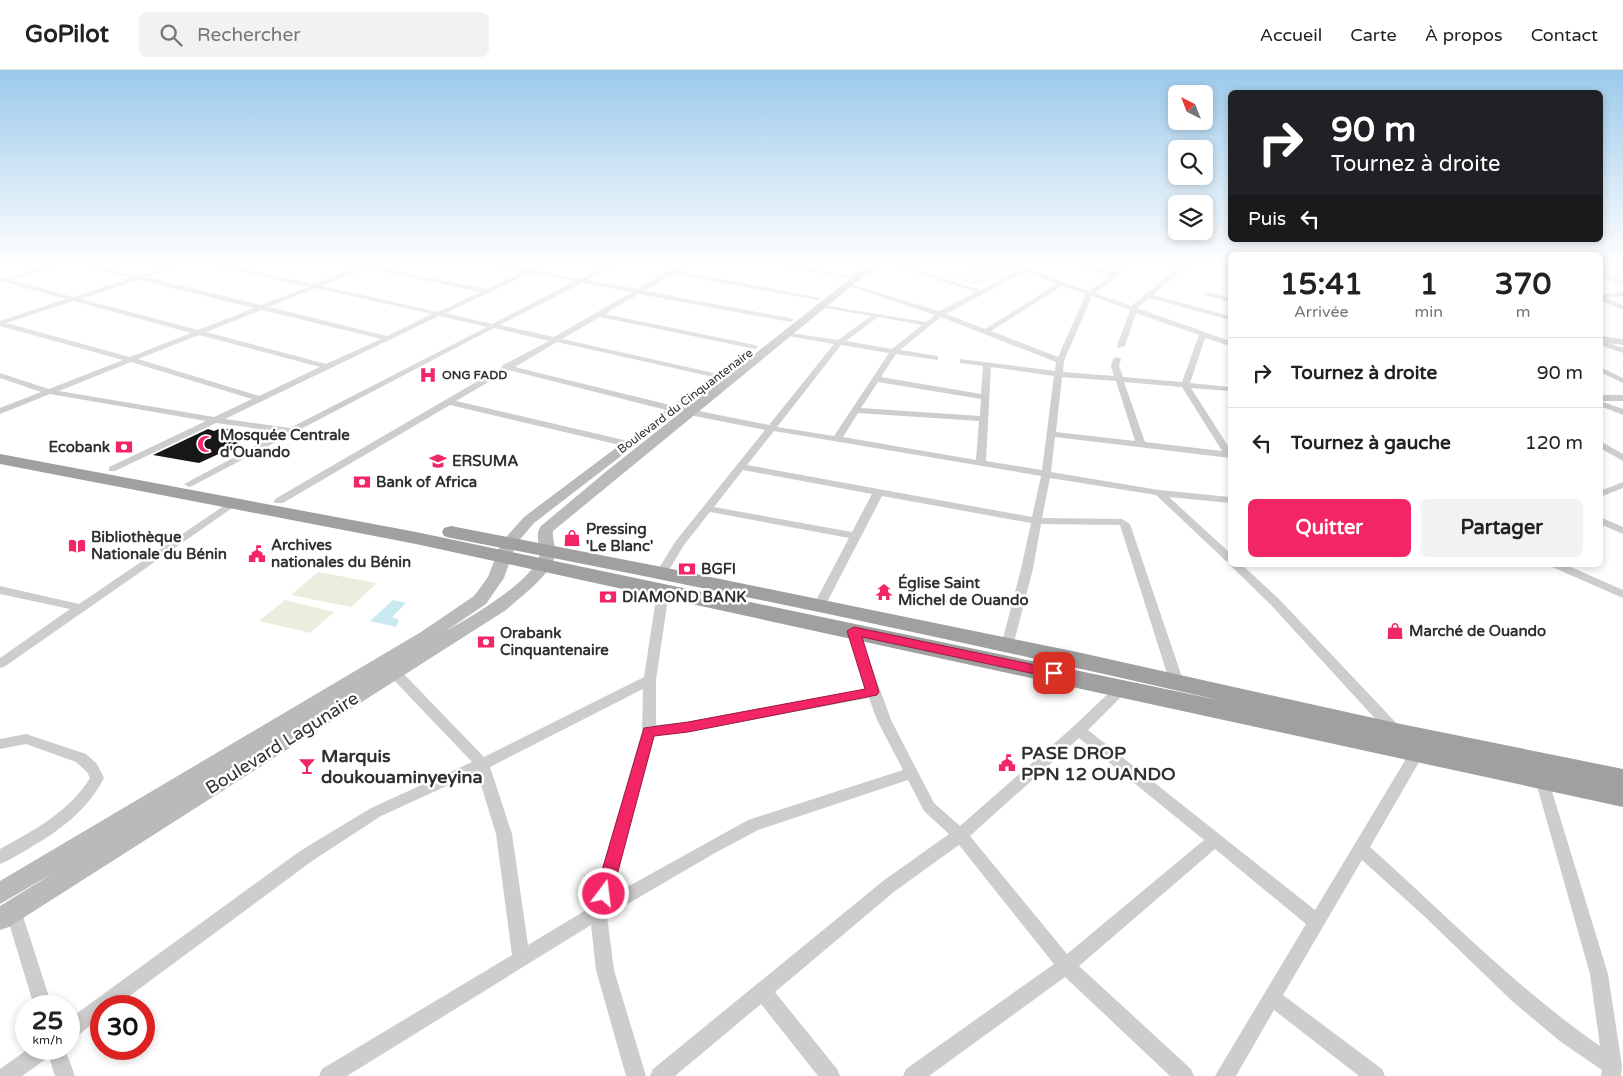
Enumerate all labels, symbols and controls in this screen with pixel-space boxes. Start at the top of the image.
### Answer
search box [139,12,489,57]
text: GoPilot [25,20,109,49]
icon: search [157,21,185,49]
text: Rechercher [197,24,300,46]
text: Accueil [1260,24,1322,46]
text: Carte [1350,24,1397,46]
text: À propos [1425,24,1503,46]
text: Contact [1531,24,1598,46]
north arrow [1168,85,1212,130]
map controls [1168,85,1213,240]
text: 90 m [1331,109,1416,151]
icon: right [1248,110,1313,175]
button: search [1168,140,1213,185]
text: Tournez à droite [1331,151,1500,177]
button: layers [1168,195,1213,240]
icon: left [1296,205,1324,233]
text: Puis [1248,208,1286,230]
text: 15:41 [1280,266,1363,303]
text: 1 [1419,266,1438,303]
text: 370 [1495,266,1551,303]
text: Arrivée [1294,302,1349,322]
text: min [1415,302,1443,322]
text: m [1516,302,1530,322]
street label: Boulevard du Cinquantenaire [615,345,756,456]
icon: right [1248,359,1276,387]
text: Tournez à droite [1291,362,1437,384]
text: 90 m [1537,362,1583,384]
hospital icon: ONG FADD [418,365,438,385]
place label: ONG FADD [442,368,507,382]
place label: Mosquée Centrale d'Ouando [220,426,350,461]
icon: left [1248,429,1276,457]
text: Tournez à gauche [1291,432,1451,454]
text: 120 m [1525,432,1583,454]
mosque icon: Mosquée Centrale d'Ouando [196,434,216,454]
bank icon: Ecobank [114,437,134,457]
place label: Ecobank [48,438,110,456]
school or university icon: ERSUMA [428,451,448,471]
place label: ERSUMA [452,452,519,470]
bank icon: Bank of Africa [352,472,372,492]
place label: Bank of Africa [376,473,477,491]
button: Quitter [1248,499,1411,557]
button: Partager [1421,499,1583,557]
place label: Pressing 'Le Blanc' [586,520,653,555]
place label: Bibliothèque Nationale du Bénin [91,528,227,563]
shop icon: Pressing 'Le Blanc' [562,528,582,548]
library icon: Bibliothèque Nationale du Bénin [67,536,87,556]
place label: Archives nationales du Bénin [271,536,411,571]
public building icon: Archives nationales du Bénin [247,544,267,564]
bank icon: BGFI [677,559,697,579]
place label: BGFI [701,560,736,578]
place label: Église Saint Michel de Ouando [898,573,1029,609]
temple icon: Église Saint Michel de Ouando [874,582,894,602]
bank icon: DIAMOND BANK [598,587,618,607]
place label: DIAMOND BANK [622,588,746,606]
shop icon: Marché de Ouando [1385,621,1405,641]
place label: Marché de Ouando [1409,622,1546,640]
place label: Orabank Cinquantenaire [500,624,609,660]
bank icon: Orabank Cinquantenaire [476,632,496,652]
pin [1033,652,1075,694]
icon: arrive [1040,659,1068,687]
street label: Boulevard Lagunaire [201,687,363,799]
place label: PASE DROP PPN 12 OUANDO [1021,742,1176,785]
place label: Marquis doukouaminyeyina [321,745,483,788]
public building icon: PASE DROP PPN 12 OUANDO [997,753,1017,773]
bar icon: Marquis doukouaminyeyina [297,756,317,776]
position arrow [577,867,629,919]
speed limit sign: 30 [90,995,155,1060]
text: 25 [32,1006,63,1036]
text: km/h [32,1033,63,1047]

